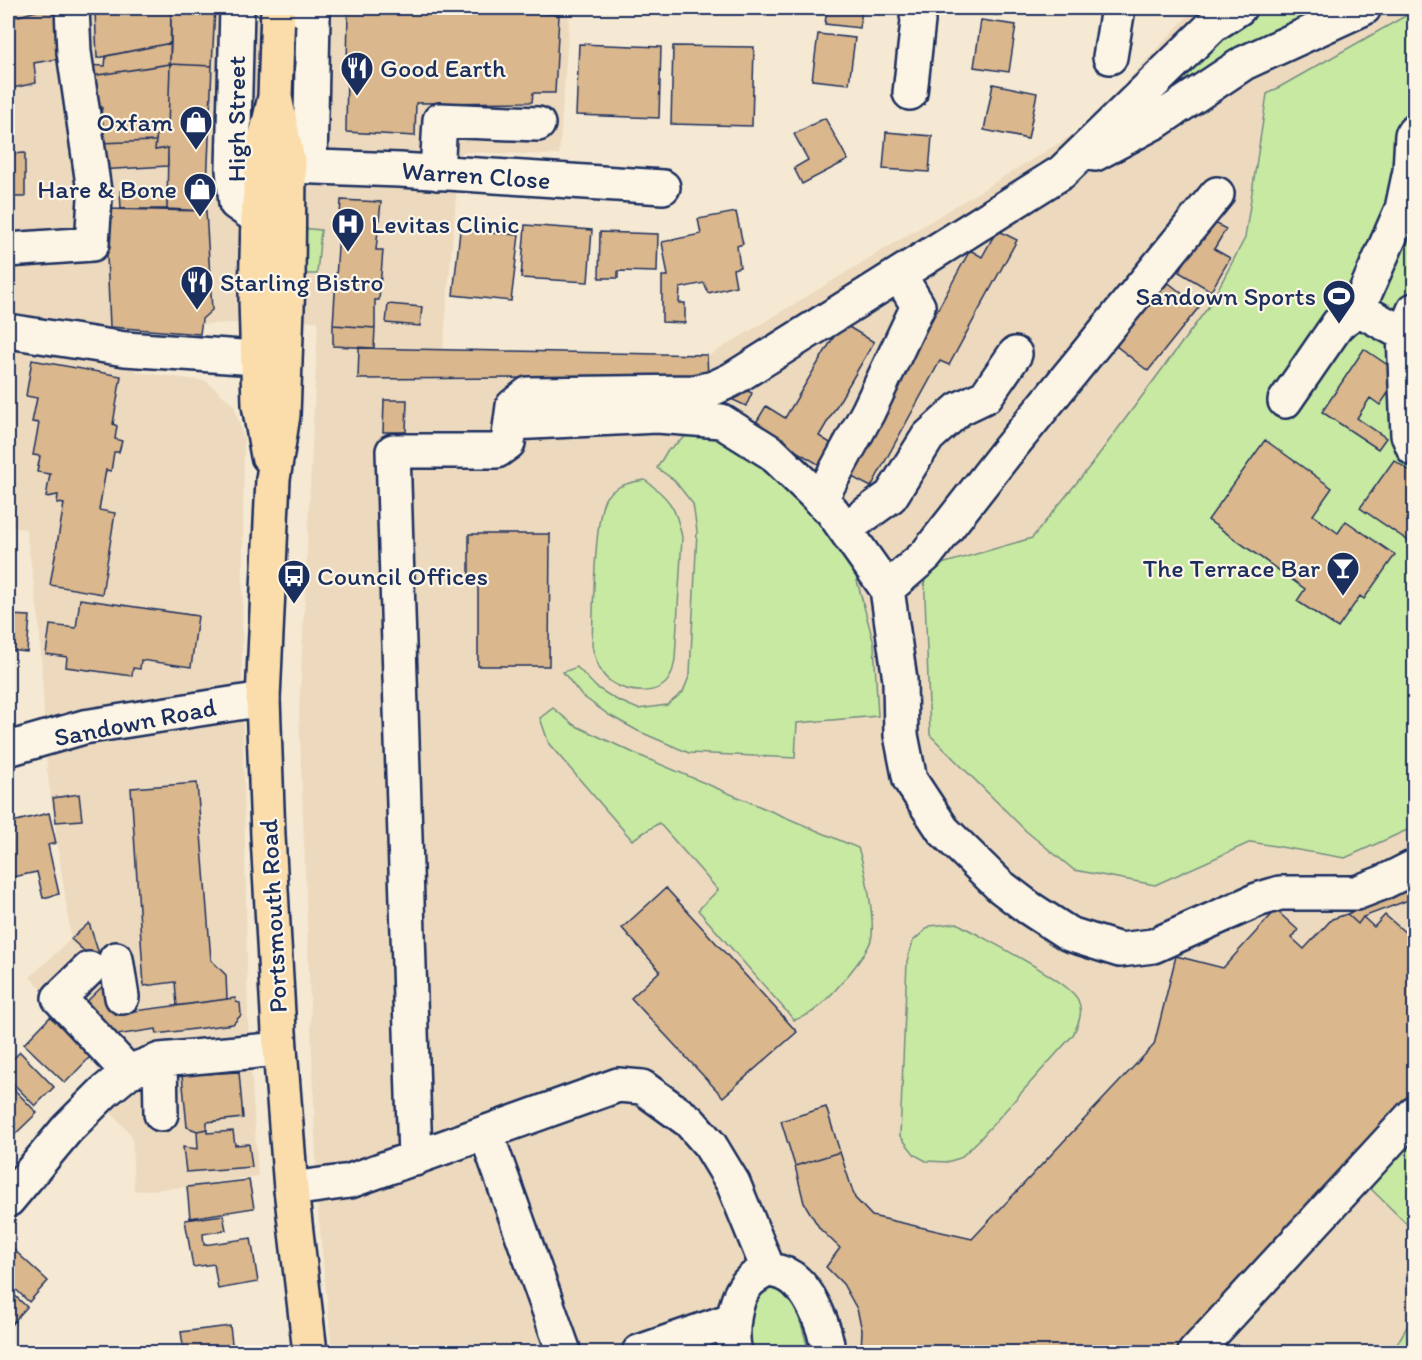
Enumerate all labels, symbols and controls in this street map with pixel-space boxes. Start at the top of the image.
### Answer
restaurant icon: Good Earth [339,50,375,97]
place label: Good Earth [380,52,506,84]
street label: High Street [220,56,252,182]
shop icon: Oxfam [178,104,214,151]
place label: Oxfam [96,106,173,138]
street label: Warren Close [400,154,552,196]
shop icon: Hare & Bone [182,171,218,218]
place label: Hare & Bone [37,173,177,205]
hospital icon: Levitas Clinic [330,206,366,253]
place label: Levitas Clinic [371,208,519,240]
restaurant icon: Starling Bistro [179,264,215,311]
place label: Starling Bistro [220,266,384,298]
sports icon: Sandown Sports [1321,278,1357,325]
place label: Sandown Sports [1135,280,1316,312]
bar icon: The Terrace Bar [1325,550,1361,597]
place label: The Terrace Bar [1143,552,1320,584]
bus stop icon: Council Offices [276,558,312,605]
place label: Council Offices [317,560,488,592]
street label: Sandown Road [51,691,219,753]
street label: Portsmouth Road [252,818,294,1014]

